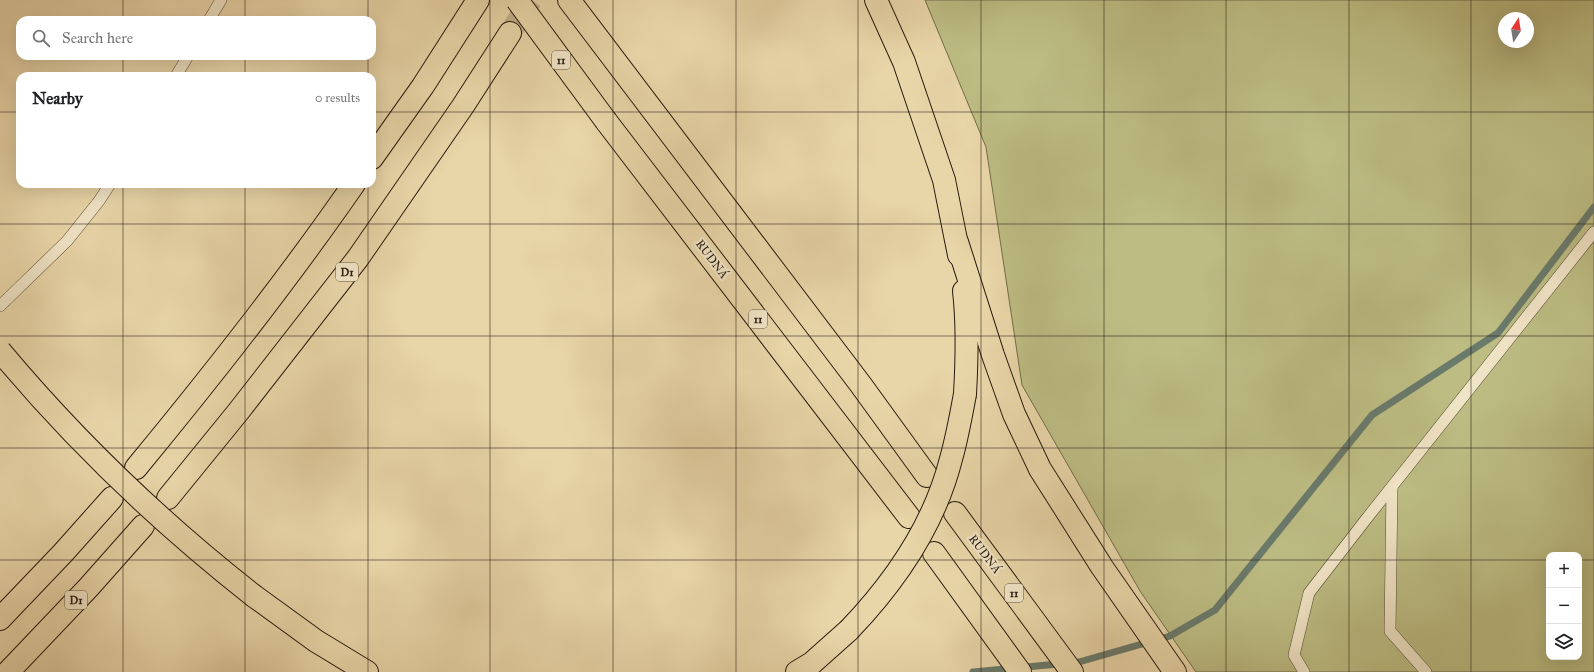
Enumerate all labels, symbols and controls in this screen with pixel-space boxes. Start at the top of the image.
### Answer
north arrow [1498,12,1534,48]
search box [16,16,376,60]
icon: search [30,27,52,49]
text: Search here [62,29,133,47]
road number: 11 [552,51,570,69]
text: Nearby [32,88,83,109]
text: 0 results [315,90,360,106]
street label: RUDNÁ [693,236,732,281]
road number: D1 [336,263,358,281]
road number: 11 [749,310,767,328]
street label: RUDNÁ [966,531,1005,576]
map controls [1546,552,1582,660]
button: + [1546,552,1582,588]
road number: 11 [1005,584,1023,602]
button: − [1546,588,1582,624]
road number: D1 [65,591,87,609]
button: layers [1546,624,1582,660]

